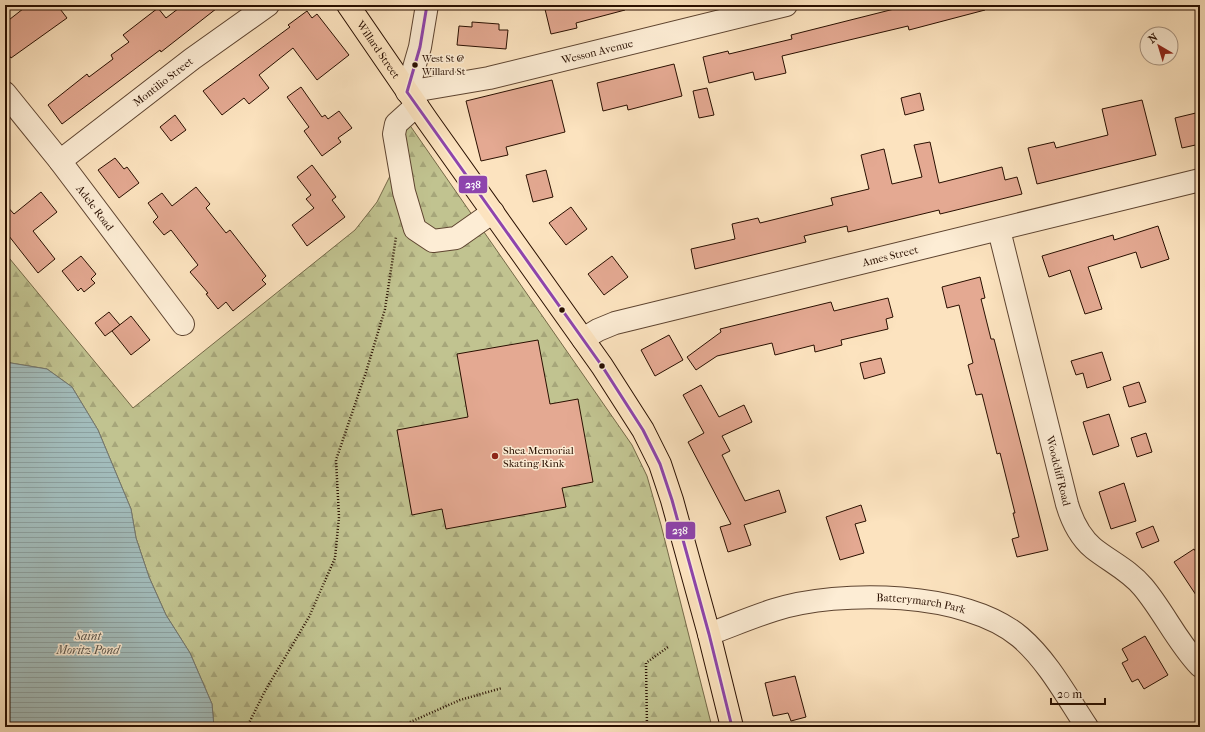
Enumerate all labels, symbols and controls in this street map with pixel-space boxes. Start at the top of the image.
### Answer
street label: Willard Street [354,17,403,81]
north arrow [1139,26,1179,66]
text: N [1146,30,1161,46]
street label: Wesson Avenue [559,36,635,67]
place label: West St @ Willard St [421,53,466,78]
street label: Montilio Street [130,54,195,109]
marker: West St @ Willard St [410,60,420,70]
line badge: 238 [458,175,488,194]
text: 238 [465,178,481,191]
street label: Adele Road [73,182,117,234]
street label: Ames Street [860,243,919,269]
unlabelled marker [557,305,567,315]
unlabelled marker [597,361,607,371]
street label: Woodcliff Road [1044,433,1074,508]
place label: Shea Memorial Skating Rink [503,444,574,470]
marker: Shea Memorial Skating Rink [490,451,500,461]
line badge: 238 [665,521,696,540]
text: 238 [672,524,688,537]
street label: Batterymarch Park [876,591,968,616]
water label: Saint Moritz Pond [56,629,121,657]
scale bar [1051,680,1105,706]
text: 20 m [1057,687,1082,701]

